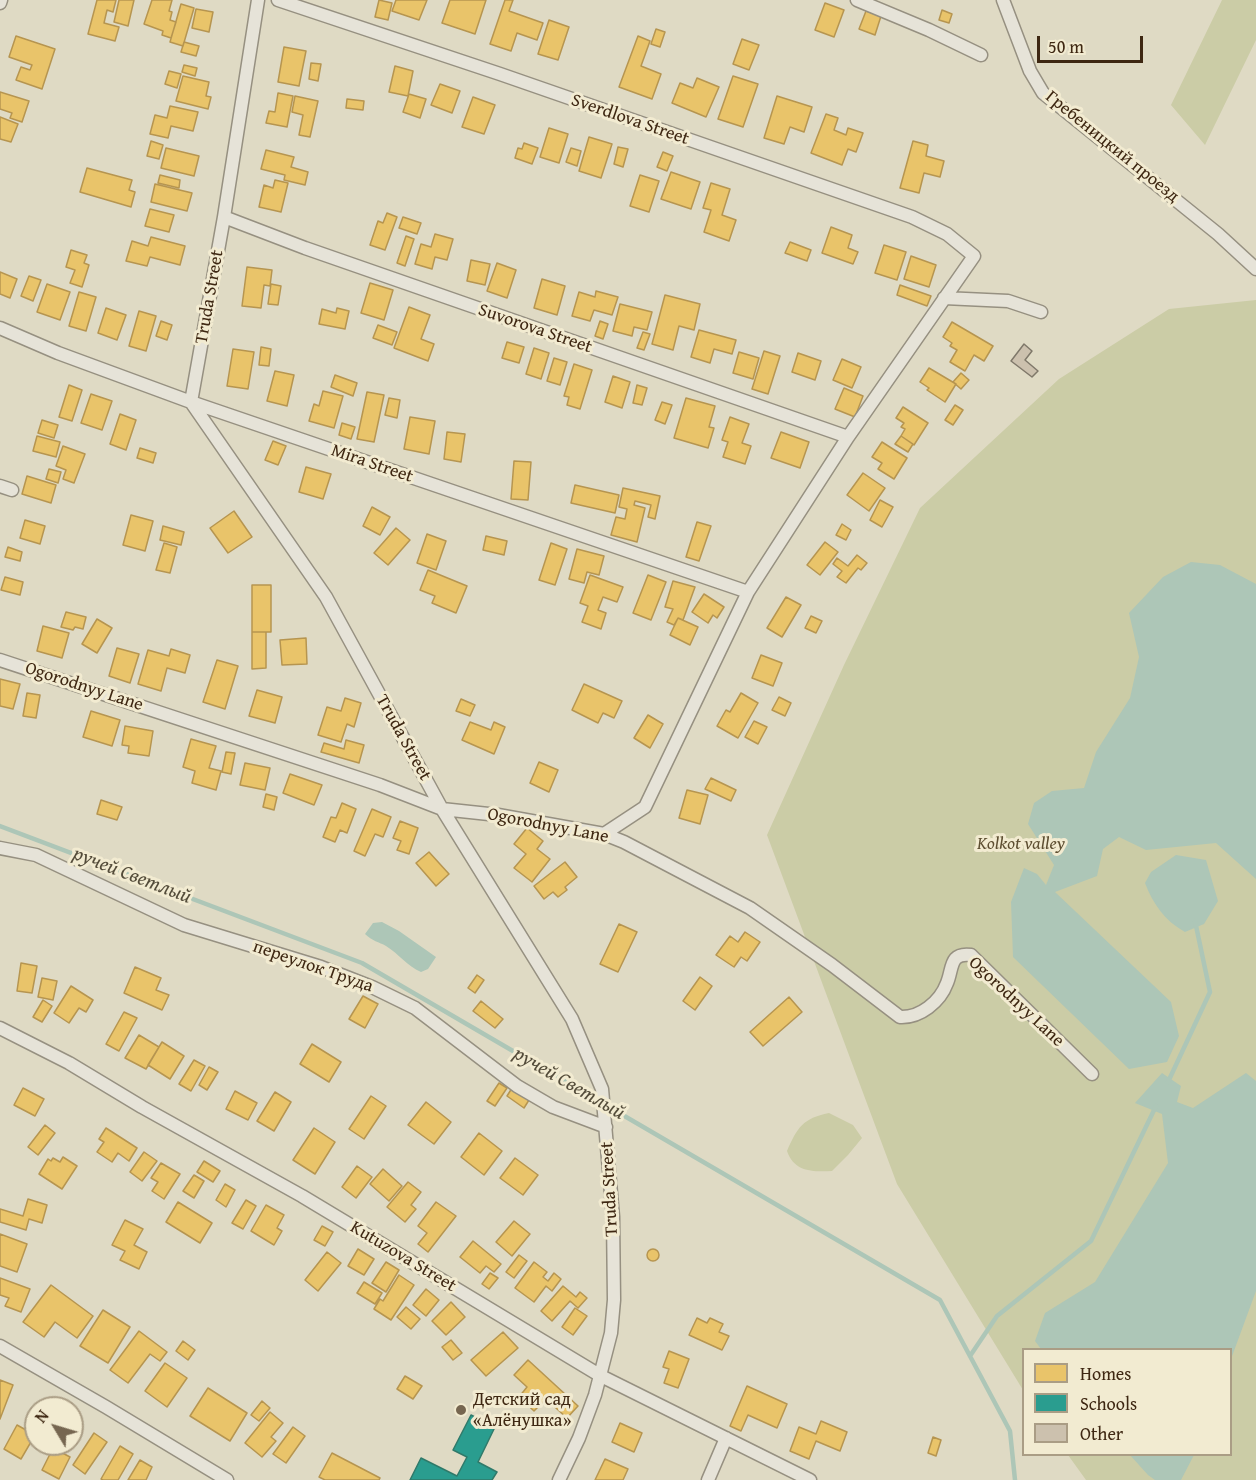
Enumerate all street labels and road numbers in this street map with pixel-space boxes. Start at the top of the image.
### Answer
street label: Гребеницкий проезд [1041,86,1183,208]
street label: Sverdlova Street [568,90,692,150]
street label: Truda Street [191,248,229,346]
street label: Suvorova Street [475,299,595,359]
street label: Mira Street [328,440,416,488]
street label: Ogorodnyy Lane [22,658,146,716]
street label: Truda Street [371,691,435,785]
street label: Ogorodnyy Lane [486,804,610,848]
street label: переулок Труда [250,936,376,998]
street label: Ogorodnyy Lane [964,952,1068,1052]
street label: Truda Street [597,1141,623,1237]
street label: Kutuzova Street [346,1217,460,1297]

